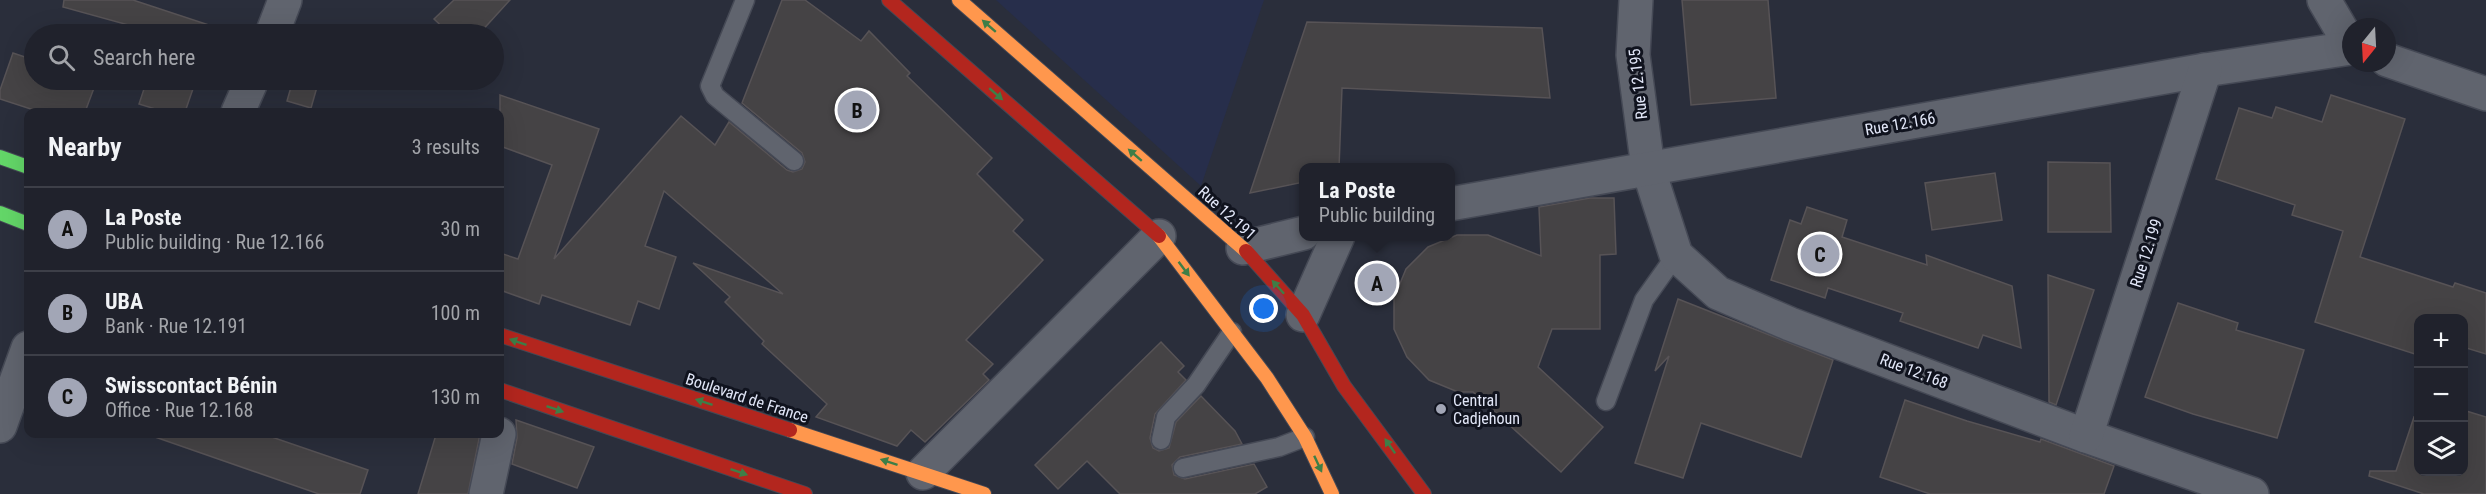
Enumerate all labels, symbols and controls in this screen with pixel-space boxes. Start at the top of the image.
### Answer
north arrow [2342,18,2396,72]
one-way arrow [982,20,997,33]
search box [24,24,504,90]
icon: search [45,41,78,74]
text: Search here [93,45,195,70]
street label: Rue 12.195 [1625,48,1651,120]
one-way arrow [988,87,1003,100]
pin: B [838,88,876,132]
street label: Rue 12.166 [1863,108,1937,140]
text: Nearby [48,132,122,162]
text: 3 results [412,135,480,159]
one-way arrow [1128,148,1143,162]
popup [1299,163,1455,241]
text: La Poste [1319,178,1395,203]
street label: Rue 12.191 [1194,182,1260,244]
text: Public building [1319,203,1435,227]
text: La Poste [105,205,182,230]
street label: Rue 12.199 [2126,216,2166,290]
text: A [62,217,73,241]
text: 30 m [441,217,480,241]
text: Public building · Rue 12.166 [105,230,324,254]
pin: C [1800,232,1840,276]
pin: A [1358,260,1396,306]
one-way arrow [1178,262,1190,277]
one-way arrow [1271,280,1285,295]
text: UBA [105,289,143,314]
your location [1249,294,1278,323]
text: B [62,301,73,325]
text: 100 m [431,301,480,325]
text: Bank · Rue 12.191 [105,314,247,338]
map controls [2414,314,2468,476]
button: + [2414,314,2468,368]
one-way arrow [509,336,527,346]
street label: Rue 12.168 [1877,349,1951,393]
button: − [2414,368,2468,422]
street label: Boulevard de France [683,369,811,427]
text: Swisscontact Bénin [105,373,277,398]
text: C [62,385,73,409]
text: 130 m [431,385,480,409]
place label: Central Cadjehoun [1453,391,1520,428]
one-way arrow [695,397,713,406]
text: Office · Rue 12.168 [105,398,253,422]
marker: Central Cadjehoun [1434,402,1448,416]
one-way arrow [546,405,564,414]
button: layers [2414,422,2468,476]
one-way arrow [1384,439,1396,455]
one-way arrow [1314,456,1323,473]
one-way arrow [880,457,898,466]
one-way arrow [730,467,748,477]

